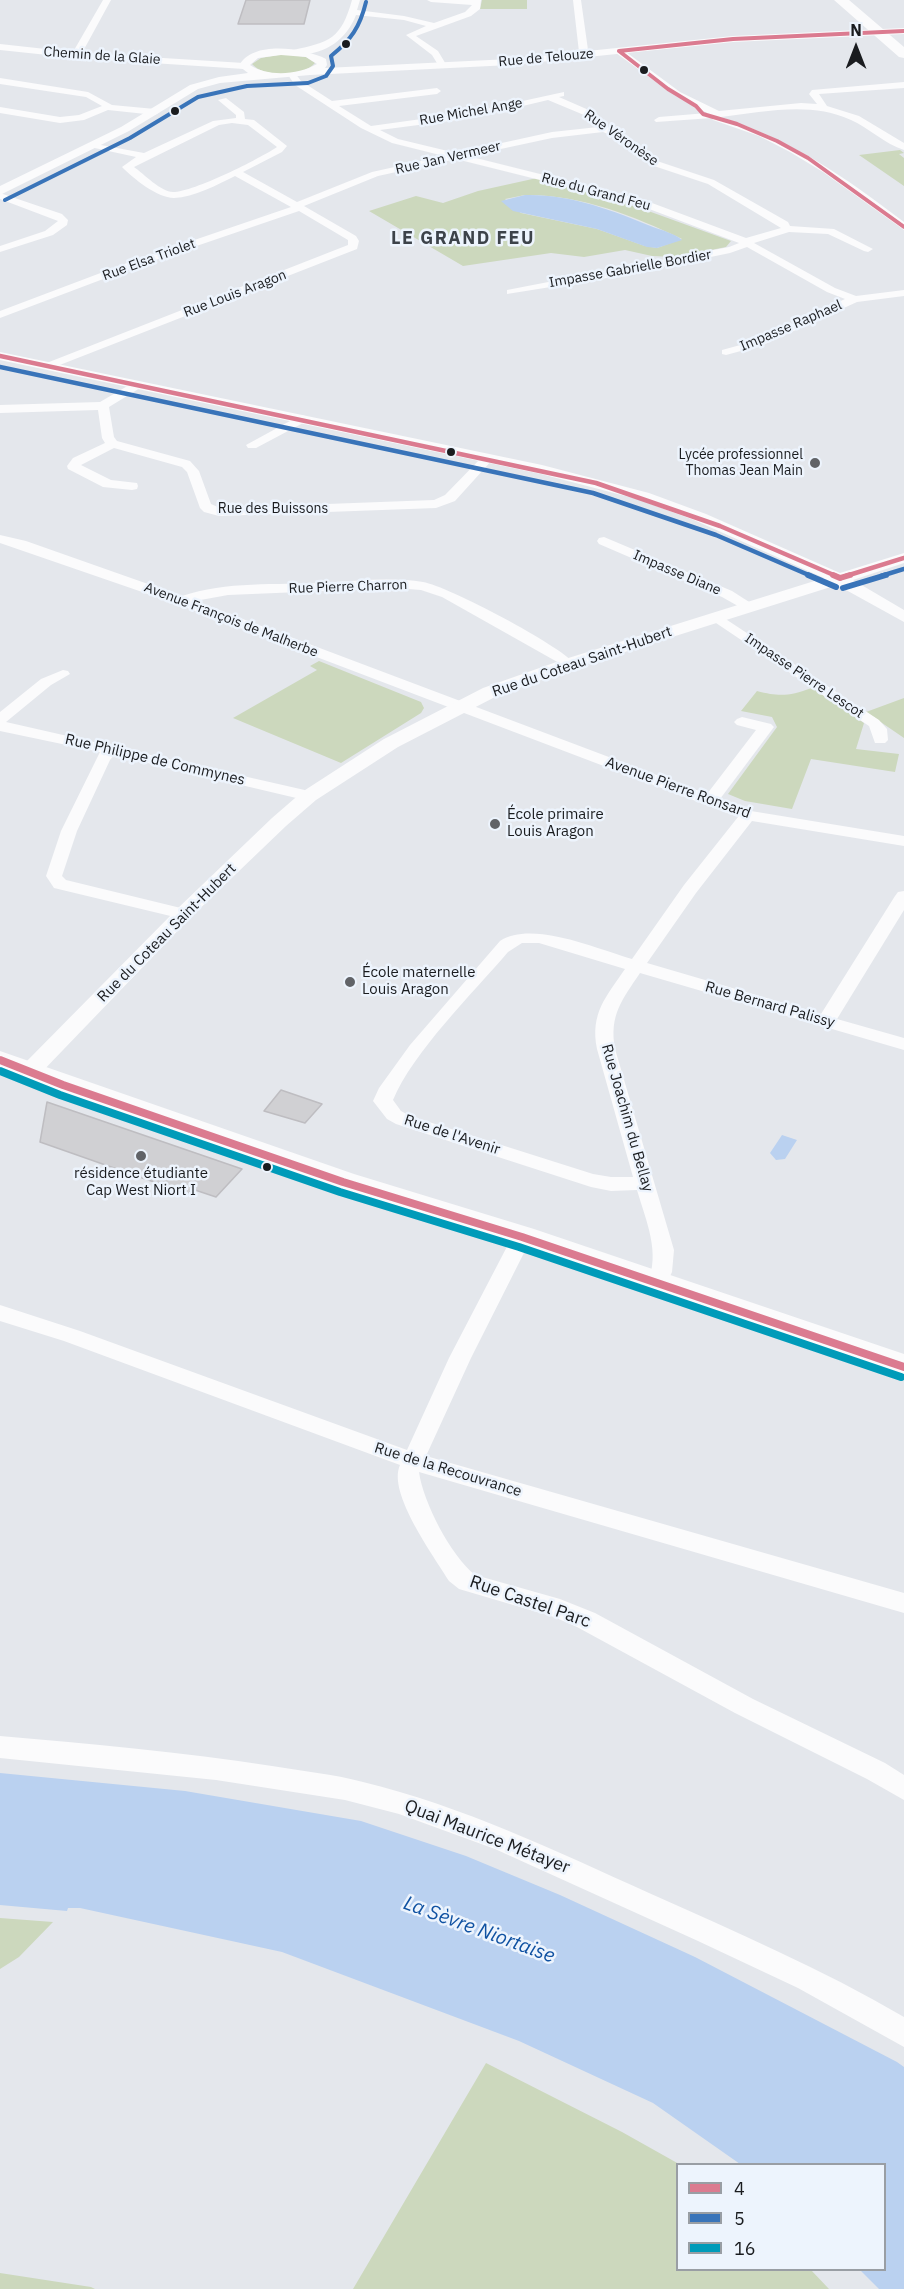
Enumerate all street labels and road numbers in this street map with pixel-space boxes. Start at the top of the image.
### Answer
street label: Chemin de la Glaie [43,44,161,68]
street label: Rue de Telouze [498,45,594,71]
street label: Rue Michel Ange [418,95,524,129]
street label: Rue Véronèse [581,106,661,170]
street label: Rue Jan Vermeer [394,138,502,178]
street label: Rue du Grand Feu [540,169,652,215]
street label: Rue Elsa Triolet [100,235,198,285]
street label: Impasse Gabrielle Bordier [547,246,713,292]
street label: Rue Louis Aragon [181,267,289,321]
street label: Impasse Raphael [737,297,845,355]
street label: Rue des Buissons [218,501,328,517]
street label: Impasse Diane [630,547,724,599]
street label: Rue Pierre Charron [288,577,408,597]
street label: Avenue François de Malherbe [142,579,320,661]
street label: Rue du Coteau Saint-Hubert [490,623,674,701]
street label: Impasse Pierre Lescot [741,630,867,722]
street label: Rue Philippe de Commynes [63,731,247,789]
street label: Avenue Pierre Ronsard [603,753,753,823]
street label: Rue du Coteau Saint-Hubert [94,860,240,1006]
street label: Rue Bernard Palissy [703,978,837,1032]
street label: Rue Joachim du Bellay [597,1042,657,1194]
street label: Rue de l'Avenir [402,1111,502,1159]
street label: Rue de la Recouvrance [372,1439,524,1501]
street label: Rue Castel Parc [467,1571,593,1633]
street label: Quai Maurice Métayer [401,1795,573,1879]

